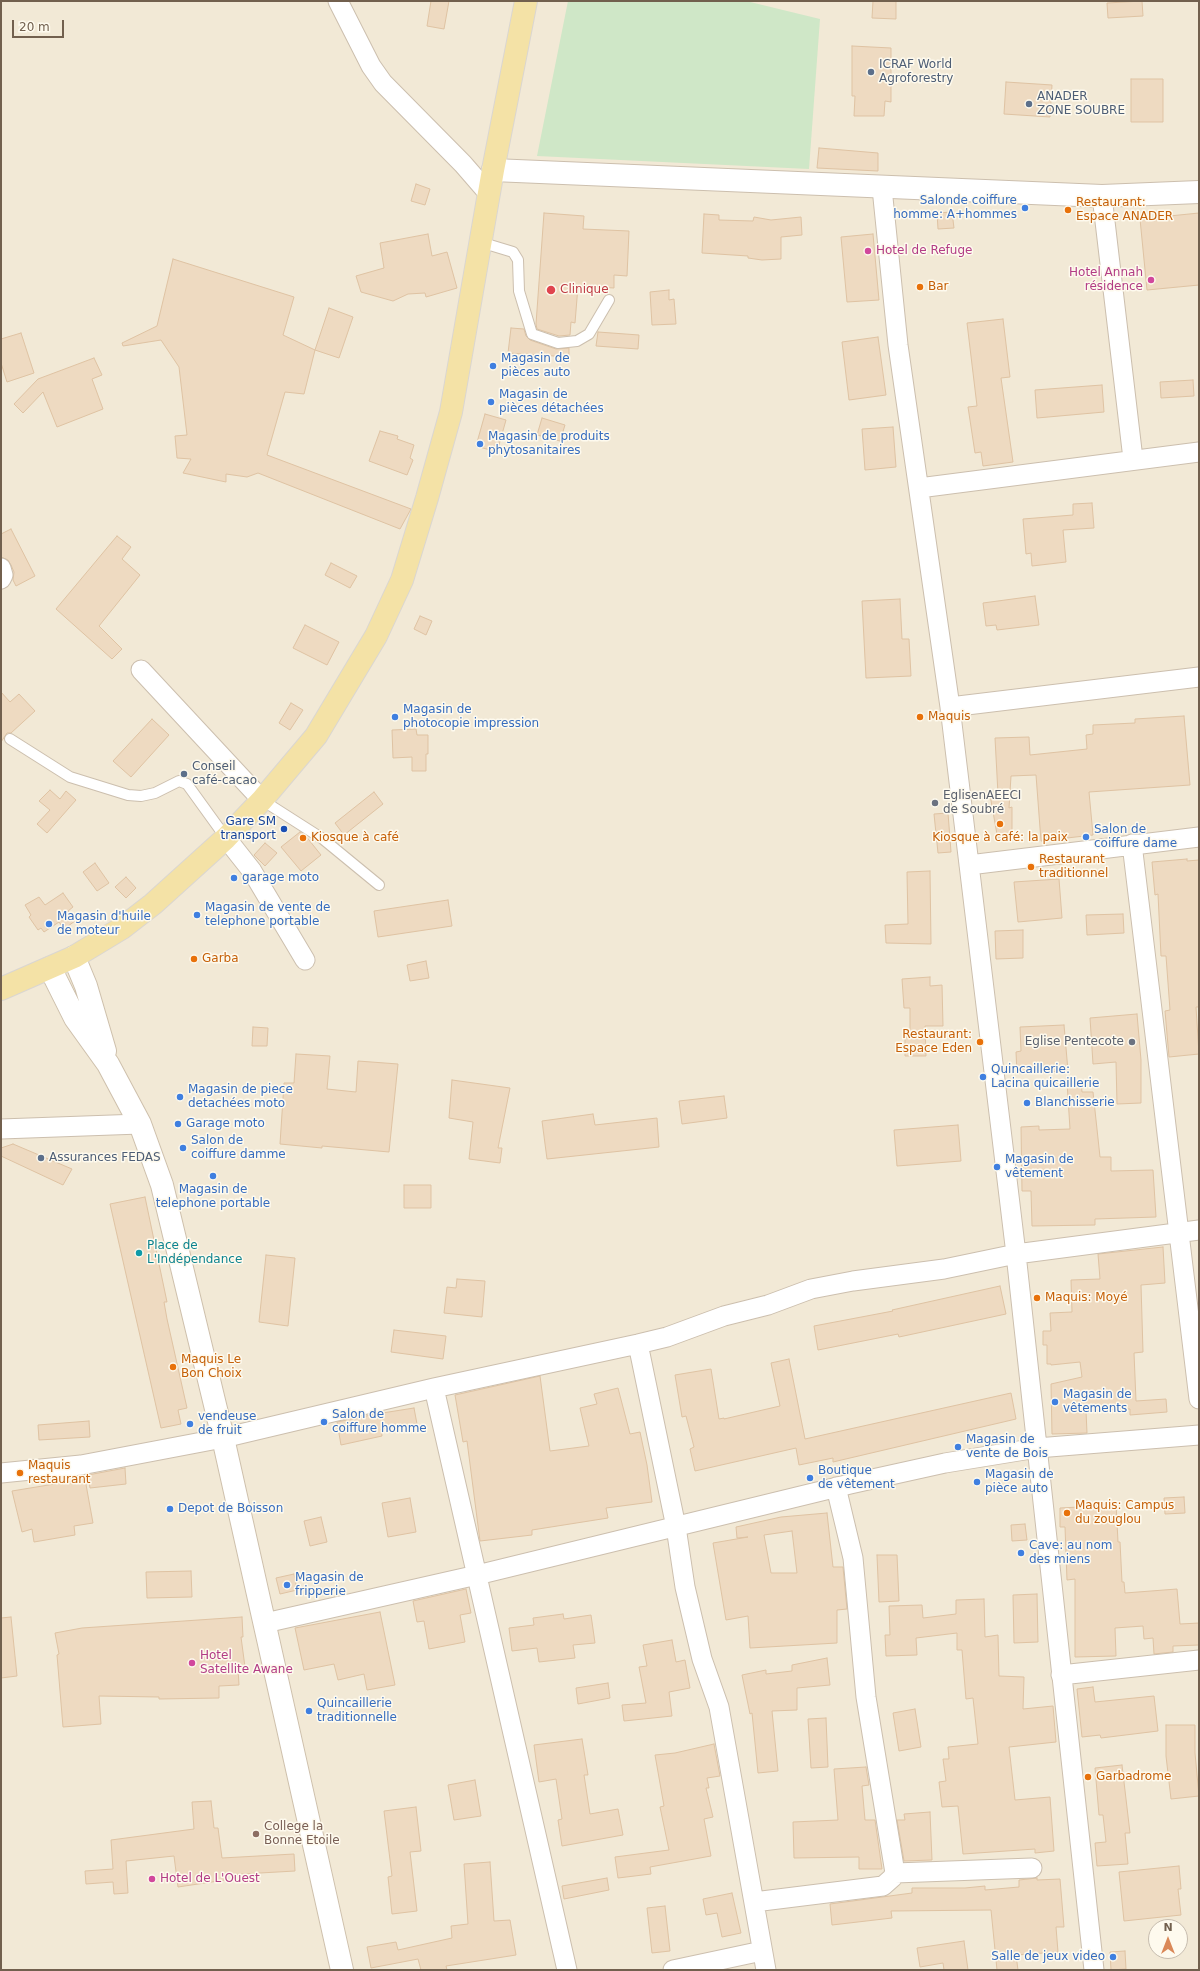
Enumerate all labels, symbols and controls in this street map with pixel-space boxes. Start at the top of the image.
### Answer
scale bar [14,12,66,38]
text: 20 m [19,20,50,34]
place label: ICRAF World Agroforestry [879,58,953,86]
marker: ICRAF World Agroforestry [866,67,876,77]
place label: ANADER ZONE SOUBRE [1037,90,1125,118]
marker: ANADER ZONE SOUBRE [1024,99,1034,109]
place label: Salonde coiffure homme: A+hommes [893,194,1017,222]
place label: Restaurant: Espace ANADER [1076,196,1173,224]
marker: Salonde coiffure homme: A+hommes [1020,203,1030,213]
marker: Restaurant: Espace ANADER [1063,205,1073,215]
place label: Hotel de Refuge [876,244,972,258]
marker: Hotel de Refuge [863,246,873,256]
place label: Hotel Annah résidence [1069,266,1143,294]
marker: Hotel Annah résidence [1146,275,1156,285]
place label: Bar [928,280,949,294]
marker: Bar [915,282,925,292]
place label: Clinique [560,283,609,297]
marker: Clinique [545,284,557,296]
place label: Magasin de pièces auto [501,352,570,380]
marker: Magasin de pièces auto [488,361,498,371]
place label: Magasin de pièces détachées [499,388,604,416]
marker: Magasin de pièces détachées [486,397,496,407]
place label: Magasin de produits phytosanitaires [488,430,610,458]
marker: Magasin de produits phytosanitaires [475,439,485,449]
place label: Magasin de photocopie impression [403,703,539,731]
place label: Maquis [928,710,971,724]
marker: Magasin de photocopie impression [390,712,400,722]
marker: Maquis [915,712,925,722]
place label: Conseil café-cacao [192,760,257,788]
marker: Conseil café-cacao [179,769,189,779]
place label: EglisenAEECI de Soubré [943,789,1021,817]
marker: EglisenAEECI de Soubré [930,798,940,808]
place label: Gare SM transport [221,815,276,843]
marker: Kiosque à café: la paix [995,819,1005,829]
place label: Salon de coiffure dame [1094,823,1177,851]
marker: Gare SM transport [279,824,289,834]
place label: Kiosque à café [311,831,399,845]
place label: Kiosque à café: la paix [932,831,1068,845]
marker: Salon de coiffure dame [1081,832,1091,842]
marker: Kiosque à café [298,833,308,843]
place label: Restaurant traditionnel [1039,853,1108,881]
marker: Restaurant traditionnel [1026,862,1036,872]
place label: garage moto [242,871,319,885]
marker: garage moto [229,873,239,883]
place label: Magasin de vente de telephone portable [205,901,330,929]
place label: Magasin d'huile de moteur [57,910,151,938]
marker: Magasin de vente de telephone portable [192,910,202,920]
marker: Magasin d'huile de moteur [44,919,54,929]
place label: Garba [202,952,239,966]
marker: Garba [189,954,199,964]
place label: Restaurant: Espace Eden [895,1028,972,1056]
place label: Eglise Pentecote [1025,1035,1124,1049]
marker: Restaurant: Espace Eden [975,1037,985,1047]
marker: Eglise Pentecote [1127,1037,1137,1047]
place label: Quincaillerie: Lacina quicaillerie [991,1063,1099,1091]
marker: Quincaillerie: Lacina quicaillerie [978,1072,988,1082]
place label: Magasin de piece detachées moto [188,1083,293,1111]
marker: Magasin de piece detachées moto [175,1092,185,1102]
place label: Blanchisserie [1035,1096,1115,1110]
marker: Blanchisserie [1022,1098,1032,1108]
place label: Garage moto [186,1117,265,1131]
marker: Garage moto [173,1119,183,1129]
place label: Salon de coiffure damme [191,1134,286,1162]
marker: Salon de coiffure damme [178,1143,188,1153]
place label: Assurances FEDAS [49,1151,161,1165]
marker: Assurances FEDAS [36,1153,46,1163]
place label: Magasin de vêtement [1005,1153,1074,1181]
marker: Magasin de vêtement [992,1162,1002,1172]
marker: Magasin de telephone portable [208,1171,218,1181]
place label: Magasin de telephone portable [156,1183,270,1211]
place label: Place de L'Indépendance [147,1239,242,1267]
marker: Place de L'Indépendance [134,1248,144,1258]
place label: Maquis: Moyé [1045,1291,1128,1305]
marker: Maquis: Moyé [1032,1293,1042,1303]
place label: Maquis Le Bon Choix [181,1353,242,1381]
marker: Maquis Le Bon Choix [168,1362,178,1372]
place label: Magasin de vêtements [1063,1388,1132,1416]
marker: Magasin de vêtements [1050,1397,1060,1407]
place label: Salon de coiffure homme [332,1408,427,1436]
place label: vendeuse de fruit [198,1410,256,1438]
marker: Salon de coiffure homme [319,1417,329,1427]
marker: vendeuse de fruit [185,1419,195,1429]
place label: Magasin de vente de Bois [966,1433,1048,1461]
marker: Magasin de vente de Bois [953,1442,963,1452]
place label: Maquis restaurant [28,1459,91,1487]
place label: Boutique de vêtement [818,1464,895,1492]
marker: Maquis restaurant [15,1468,25,1478]
place label: Magasin de pièce auto [985,1468,1054,1496]
marker: Boutique de vêtement [805,1473,815,1483]
marker: Magasin de pièce auto [972,1477,982,1487]
place label: Maquis: Campus du zouglou [1075,1499,1174,1527]
place label: Depot de Boisson [178,1502,283,1516]
marker: Depot de Boisson [165,1504,175,1514]
marker: Maquis: Campus du zouglou [1062,1508,1072,1518]
place label: Cave: au nom des miens [1029,1539,1112,1567]
marker: Cave: au nom des miens [1016,1548,1026,1558]
place label: Magasin de fripperie [295,1571,364,1599]
marker: Magasin de fripperie [282,1580,292,1590]
place label: Hotel Satellite Awane [200,1649,293,1677]
marker: Hotel Satellite Awane [187,1658,197,1668]
place label: Quincaillerie traditionnelle [317,1697,397,1725]
marker: Quincaillerie traditionnelle [304,1706,314,1716]
place label: Garbadrome [1096,1770,1171,1784]
marker: Garbadrome [1083,1772,1093,1782]
place label: College la Bonne Etoile [264,1820,340,1848]
marker: College la Bonne Etoile [251,1829,261,1839]
place label: Hotel de L'Ouest [160,1872,260,1886]
marker: Hotel de L'Ouest [147,1874,157,1884]
north arrow [1148,1919,1188,1959]
text: N [1163,1921,1173,1934]
place label: Salle de jeux video [991,1950,1105,1964]
marker: Salle de jeux video [1108,1952,1118,1962]

